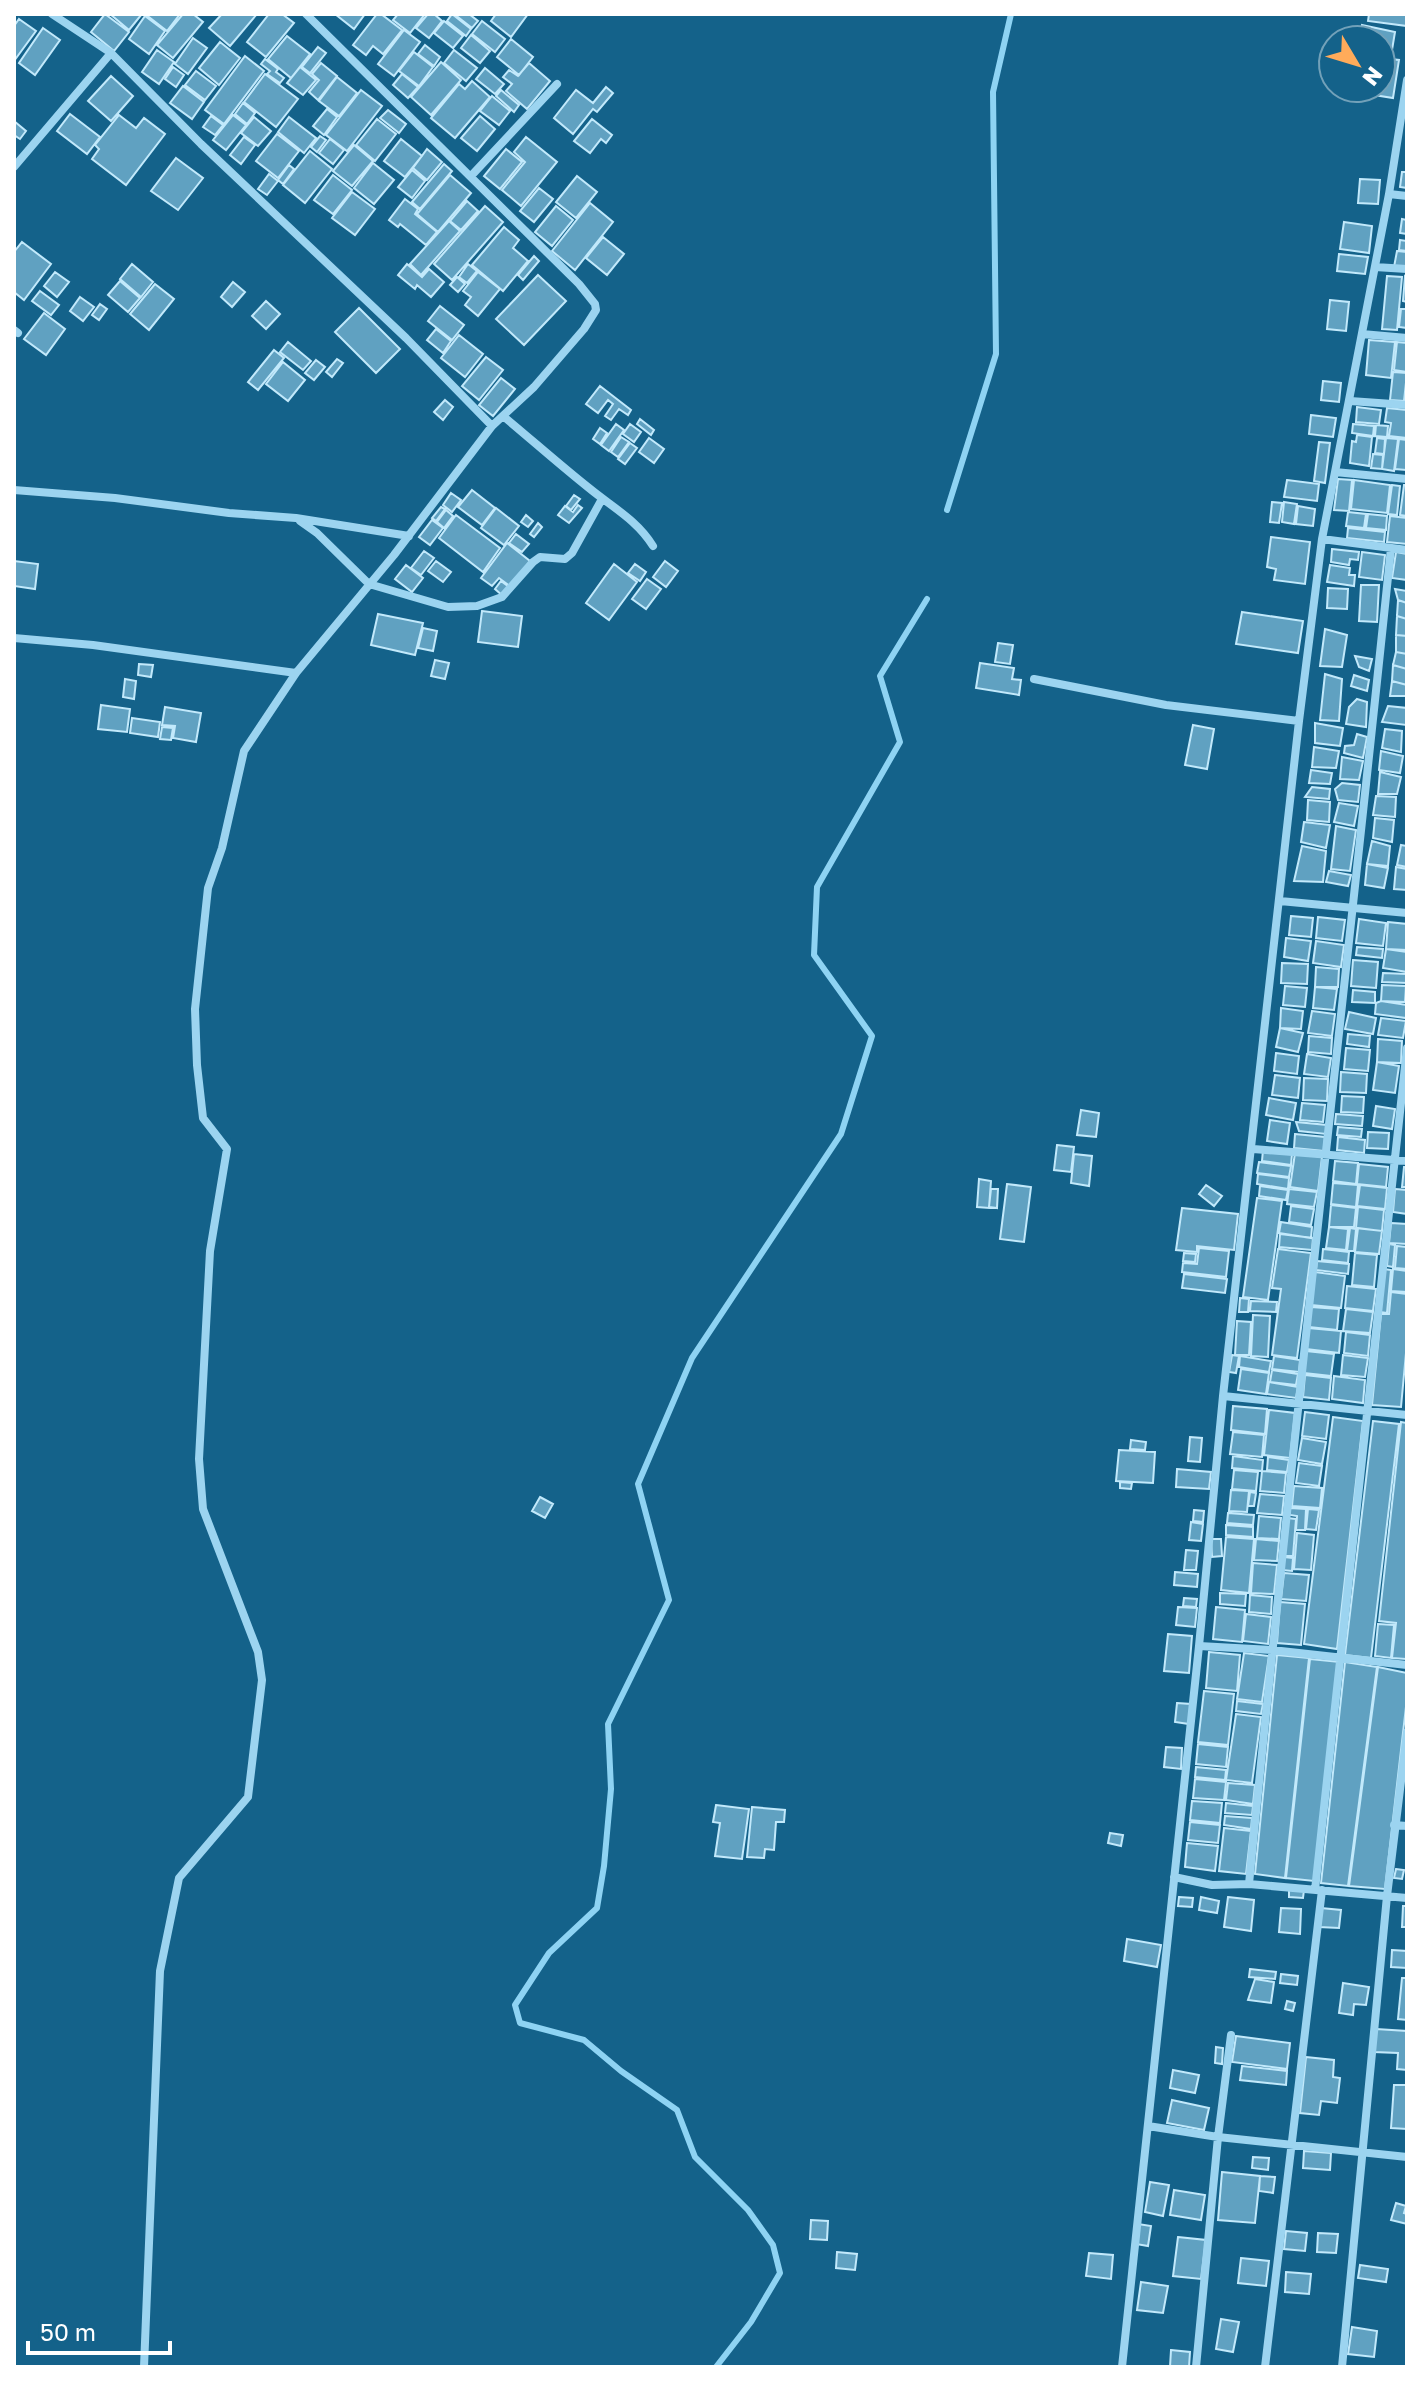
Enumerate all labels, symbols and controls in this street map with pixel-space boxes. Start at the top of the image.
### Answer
north arrow [1317,24,1397,104]
text: N [1357,62,1389,92]
scale bar [28,2305,170,2355]
text: 50 m [40,2317,96,2346]

